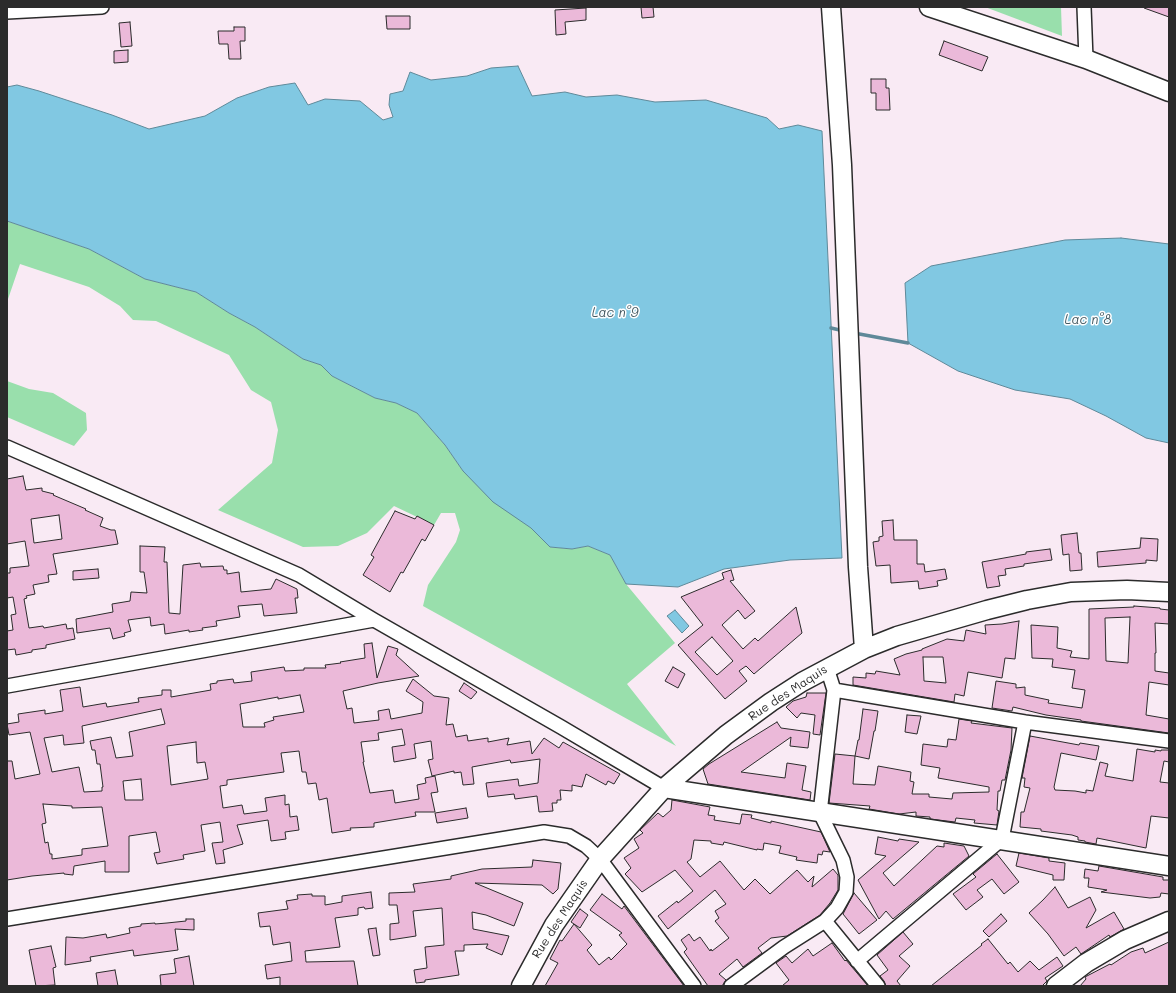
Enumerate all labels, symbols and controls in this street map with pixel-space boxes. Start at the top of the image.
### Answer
water label: Lac n°9 [592,305,638,321]
water label: Lac n°8 [1065,312,1111,328]
street label: Rue des Maquis [746,662,830,724]
street label: Rue des Maquis [529,877,591,961]

